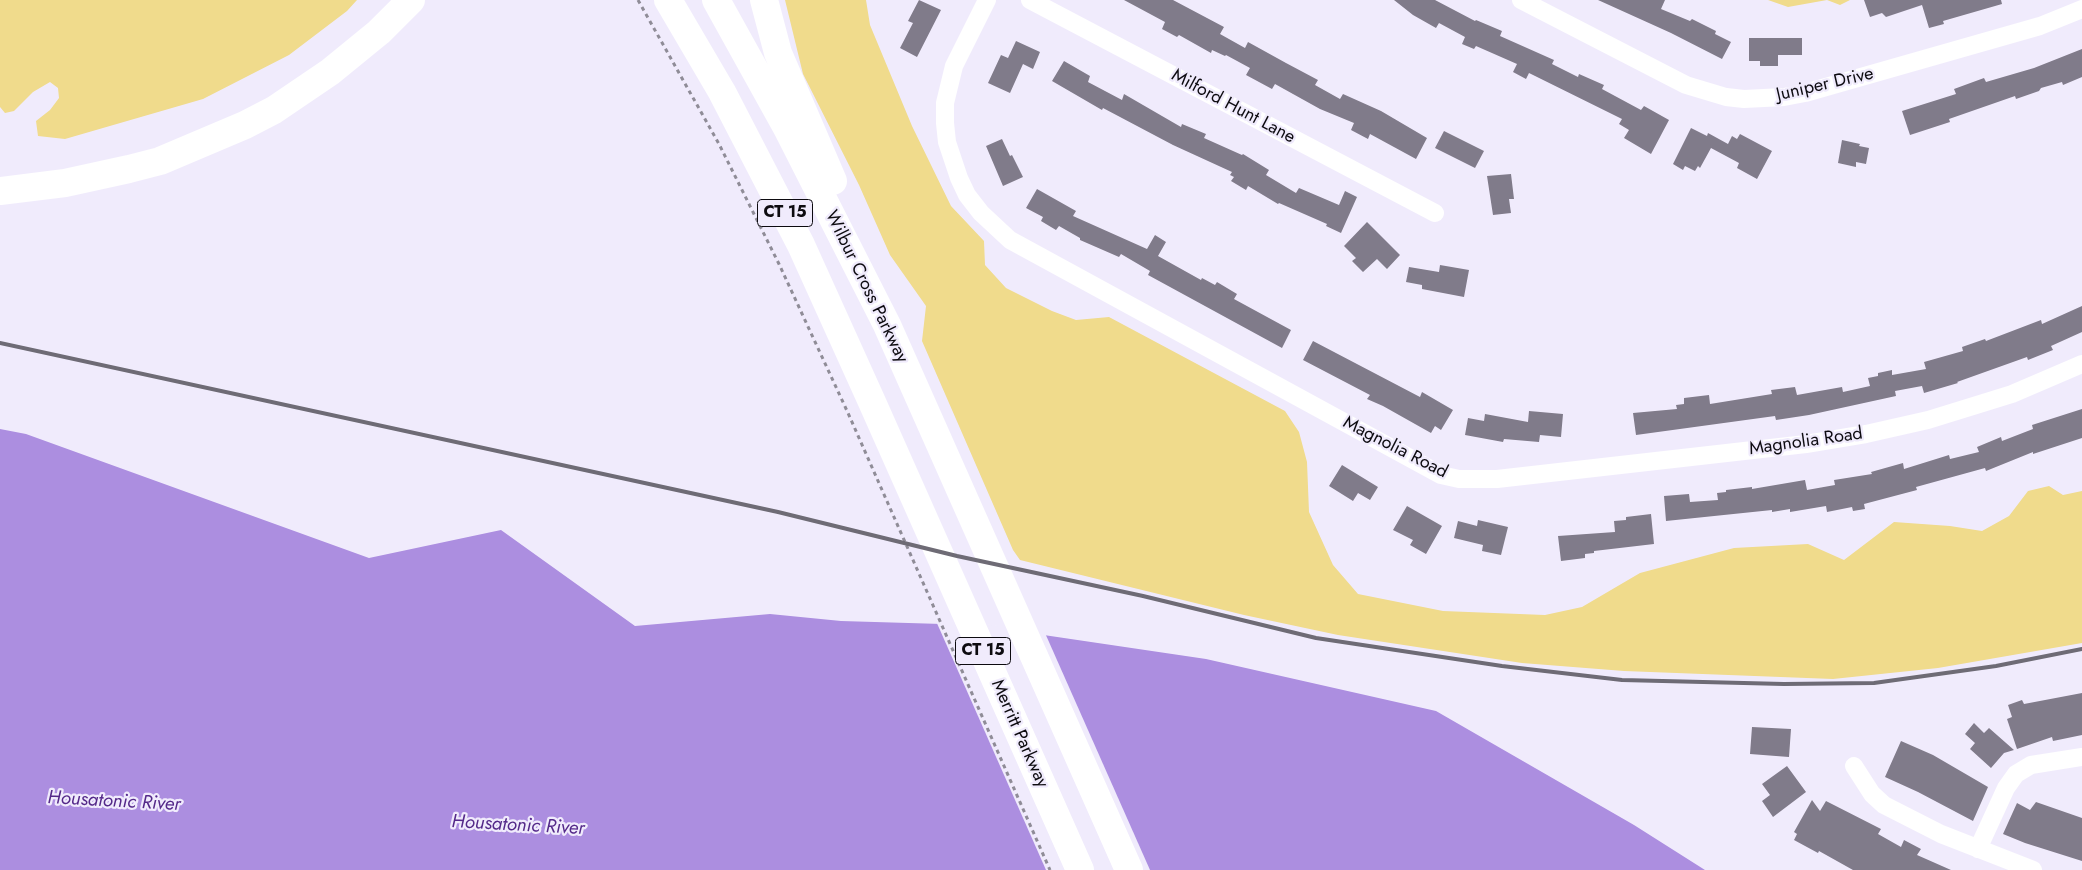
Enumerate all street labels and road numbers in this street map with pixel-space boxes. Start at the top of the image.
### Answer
street label: Juniper Drive [1774,63,1876,107]
street label: Milford Hunt Lane [1167,65,1299,149]
road number: CT 15 [758,200,812,227]
street label: Wilbur Cross Parkway [820,207,912,367]
street label: Magnolia Road [1339,412,1451,484]
street label: Magnolia Road [1748,423,1864,461]
road number: CT 15 [956,637,1010,664]
street label: Merritt Parkway [986,677,1052,791]

